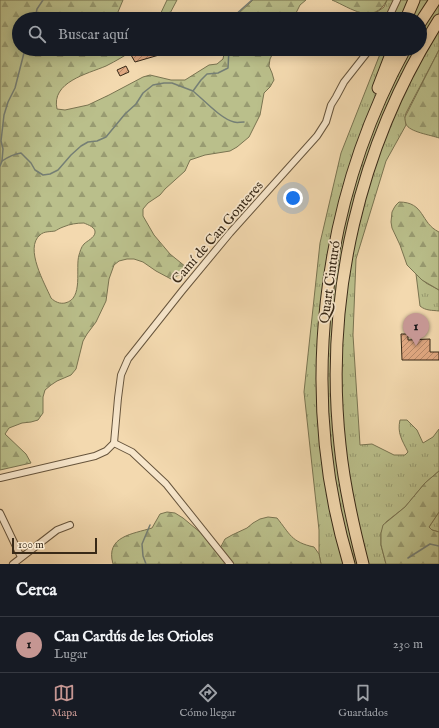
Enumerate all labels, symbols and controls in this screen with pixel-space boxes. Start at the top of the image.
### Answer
search box [12,12,427,56]
icon: search [26,23,48,45]
text: Buscar aquí [58,25,128,44]
street label: Camí de Can Gonteres [168,177,268,288]
your location [283,188,303,208]
street label: Quart Cinturó [315,239,345,325]
pin: 1 [403,313,429,346]
scale bar [12,536,97,555]
text: 100 m [18,538,44,552]
text: Cerca [16,580,57,601]
text: Can Cardús de les Orioles [54,627,213,646]
text: 1 [27,636,31,653]
text: 230 m [393,636,423,653]
text: Lugar [54,646,87,663]
tab: Mapa [51,682,77,720]
tab: Cómo llegar [179,682,236,720]
tab: Guardados [338,682,388,720]

